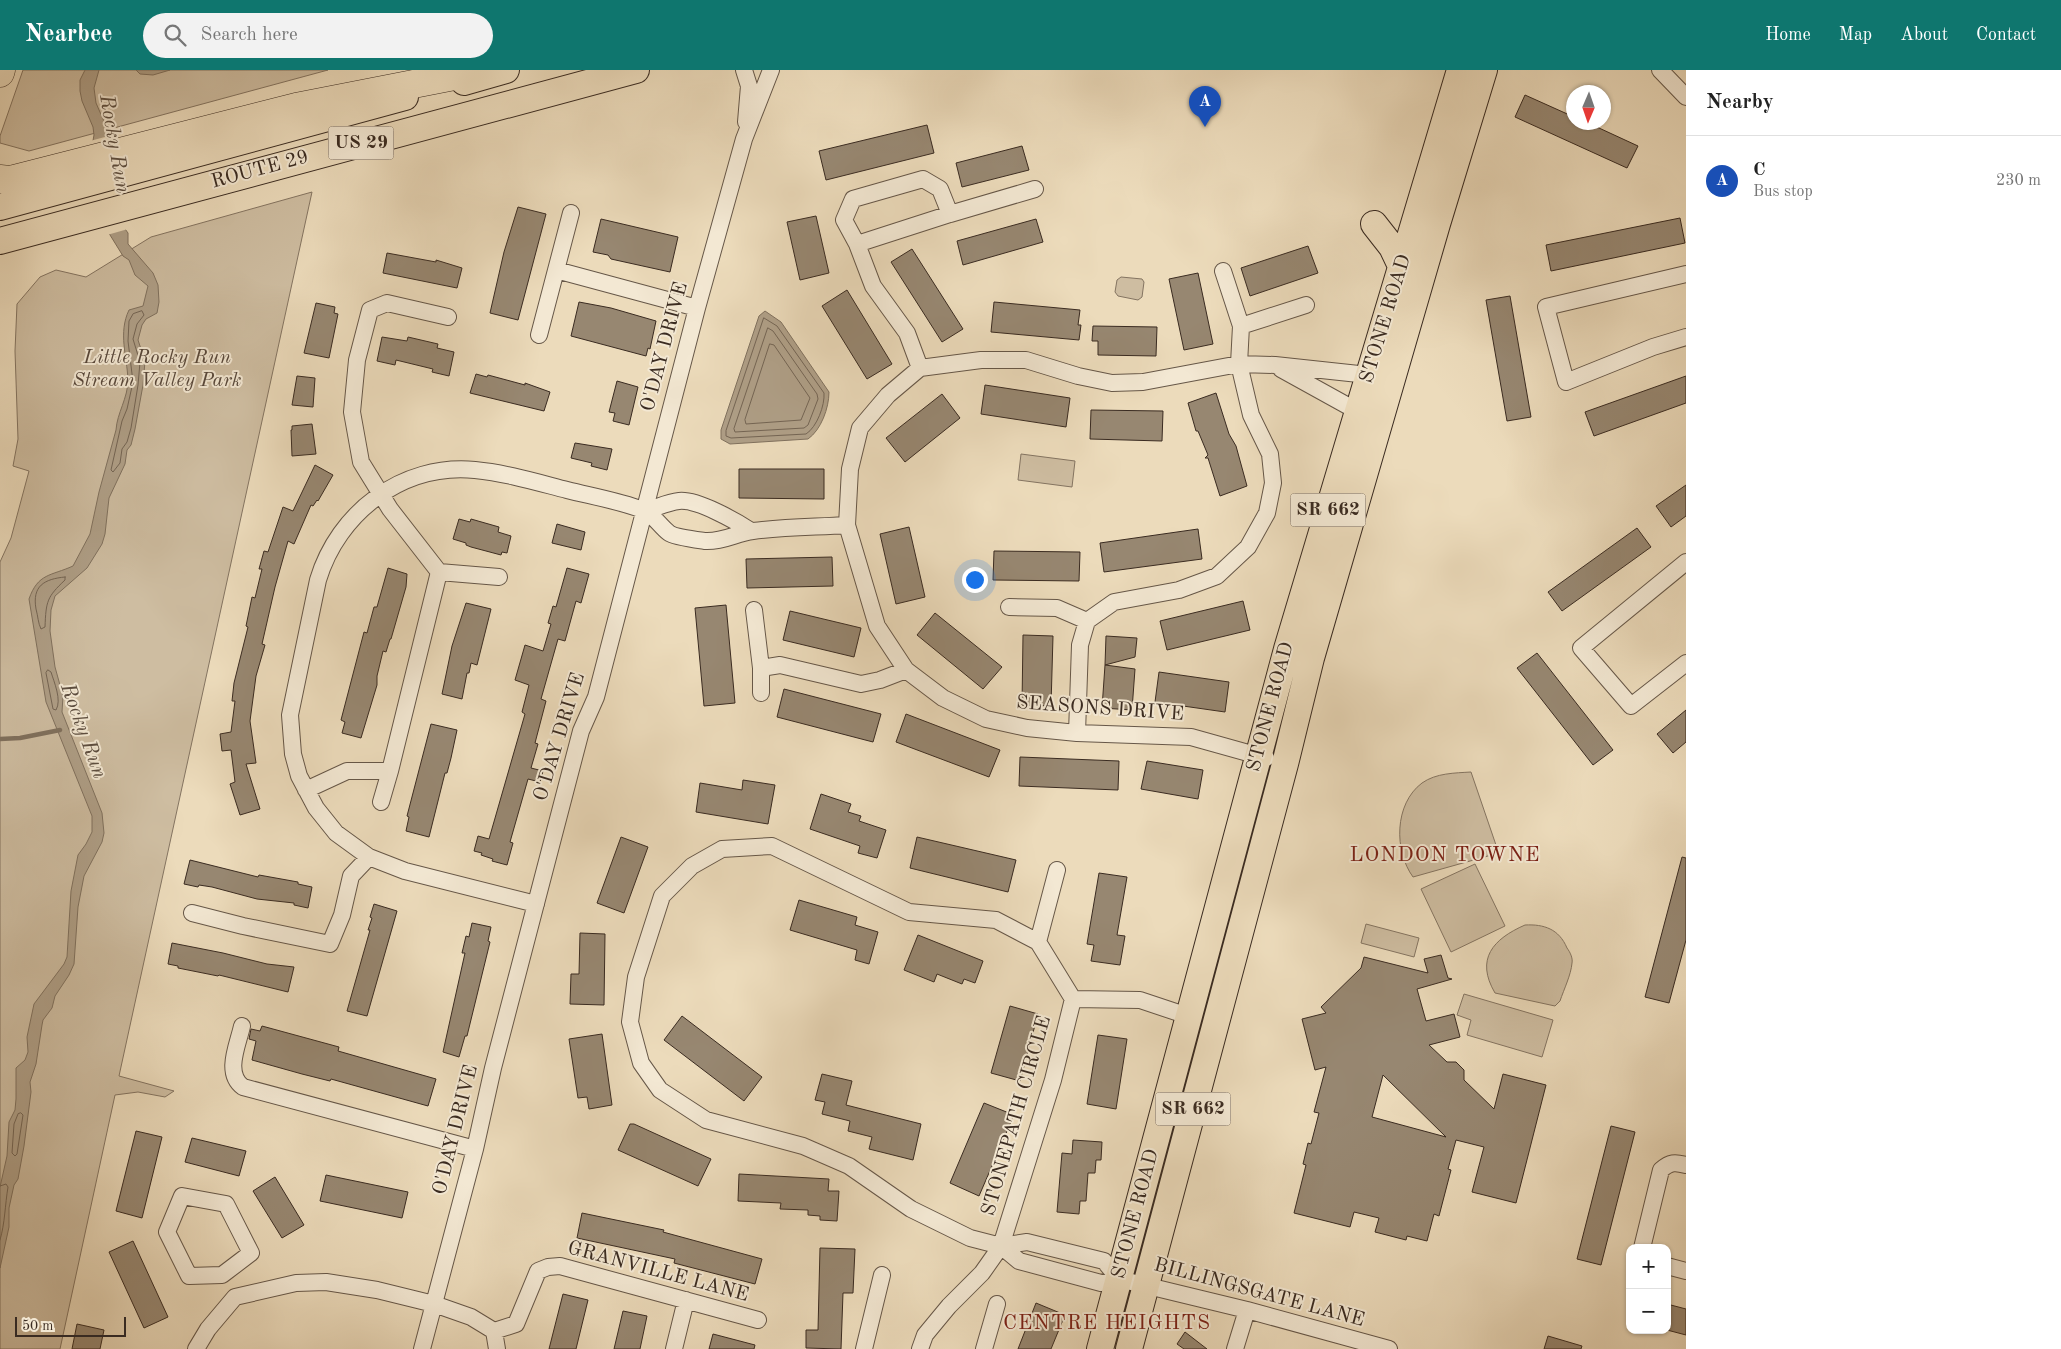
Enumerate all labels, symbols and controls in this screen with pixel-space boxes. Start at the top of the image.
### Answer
search box [143,13,493,58]
icon: search [161,21,189,49]
text: Nearbee [25,23,113,47]
text: Search here [201,26,298,45]
text: Home [1765,26,1811,44]
text: Map [1839,26,1872,44]
text: About [1900,26,1948,44]
text: Contact [1976,26,2036,44]
north arrow [1566,85,1611,130]
pin: A [1189,86,1221,127]
water label: Rocky Run [95,92,133,195]
text: Nearby [1706,92,1774,113]
road number: US 29 [328,126,394,160]
street label: ROUTE 29 [209,147,311,193]
text: C [1753,161,1766,180]
text: A [1716,173,1728,189]
text: 230 m [1996,173,2041,189]
text: Bus stop [1753,184,1813,200]
street label: STONE ROAD [1357,252,1415,386]
street label: O'DAY DRIVE [638,280,692,414]
park label: Little Rocky Run Stream Valley Park [72,348,242,391]
road number: SR 662 [1290,494,1366,526]
your location [962,567,988,593]
street label: STONE ROAD [1244,640,1298,774]
street label: O'DAY DRIVE [531,670,589,804]
water label: Rocky Run [56,680,110,781]
street label: SEASONS DRIVE [1015,693,1185,725]
district label: LONDON TOWNE [1349,845,1541,866]
street label: STONEPATH CIRCLE [979,1014,1055,1218]
street label: O'DAY DRIVE [430,1063,482,1197]
road number: SR 662 [1156,1092,1230,1126]
street label: STONE ROAD [1109,1147,1163,1281]
street label: GRANVILLE LANE [565,1238,751,1306]
map controls [1626,1244,1671,1334]
button: + [1626,1244,1671,1289]
street label: BILLINGSGATE LANE [1151,1255,1367,1331]
button: − [1626,1289,1671,1334]
district label: CENTRE HEIGHTS [1003,1313,1211,1334]
scale bar [15,1314,126,1337]
text: 50 m [22,1319,53,1333]

